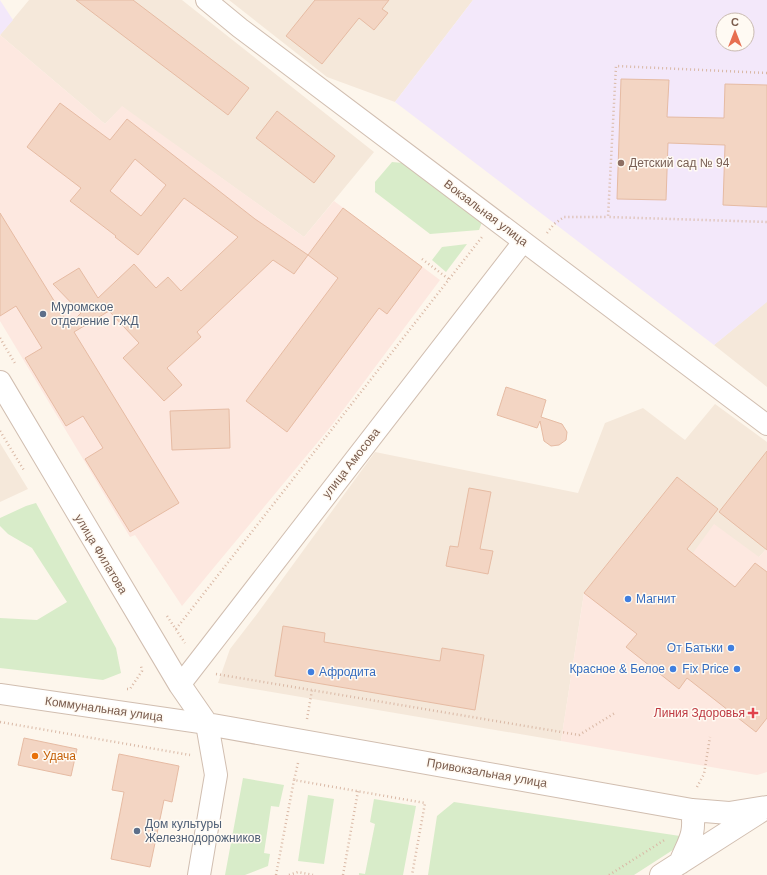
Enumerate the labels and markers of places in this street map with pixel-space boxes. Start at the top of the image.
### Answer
place label: Детский сад № 94 [629,156,730,170]
marker: Детский сад № 94 [616,158,626,168]
place label: Муромское отделение ГЖД [51,300,139,328]
marker: Муромское отделение ГЖД [38,309,48,319]
place label: Магнит [636,592,677,606]
marker: Магнит [623,594,633,604]
place label: От Батьки [667,641,723,655]
marker: От Батьки [726,643,736,653]
place label: Красное & Белое [569,662,665,676]
place label: Fix Price [682,662,729,676]
marker: Красное & Белое [668,664,678,674]
marker: Fix Price [732,664,742,674]
place label: Афродита [319,665,376,679]
marker: Афродита [306,667,316,677]
place label: Линия Здоровья [654,706,745,720]
marker: Линия Здоровья [748,708,758,718]
place label: Удача [43,749,76,763]
marker: Удача [30,751,40,761]
place label: Дом культуры Железнодорожников [145,817,261,845]
marker: Дом культуры Железнодорожников [132,826,142,836]

